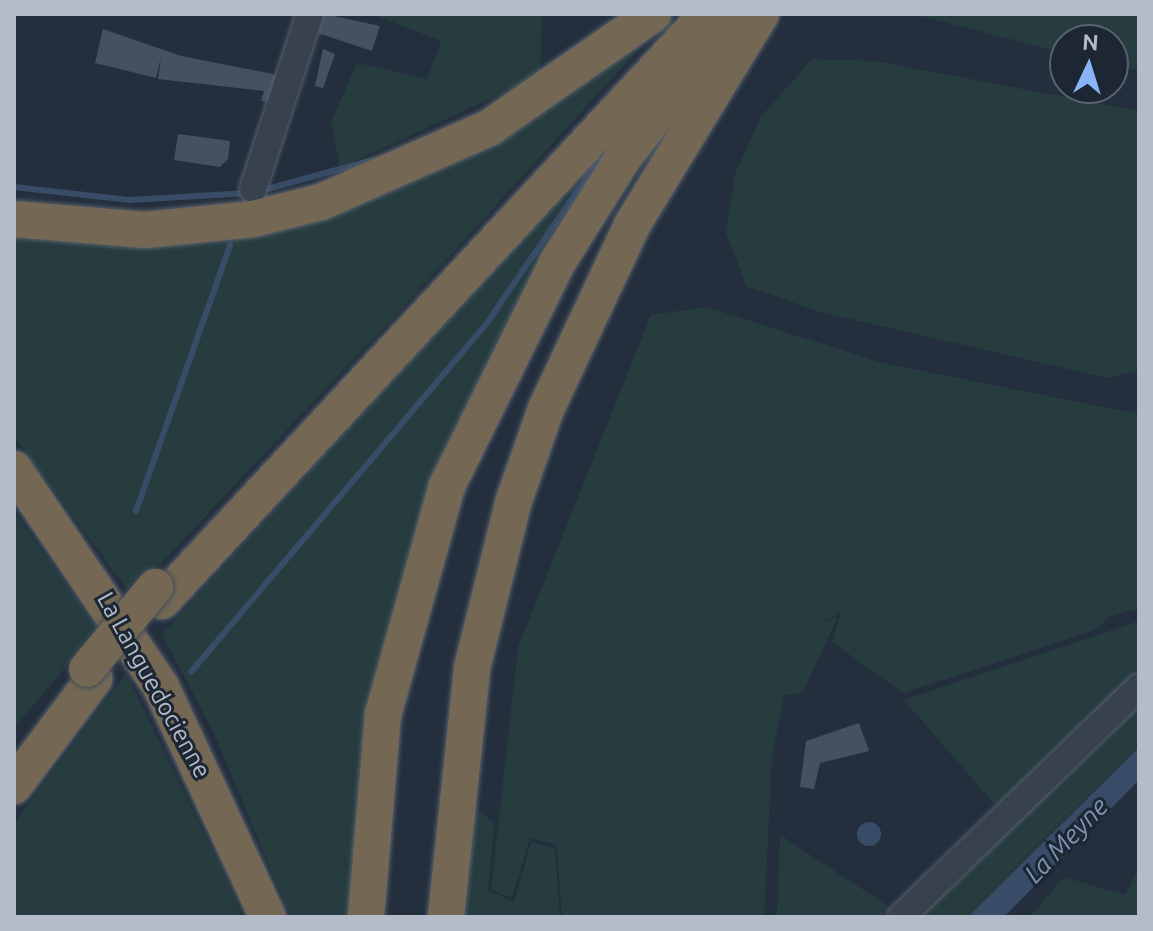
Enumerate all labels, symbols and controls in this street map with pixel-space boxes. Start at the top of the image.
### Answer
north arrow [1049,24,1129,104]
text: N [1081,29,1100,55]
street label: La Languedocienne [91,587,217,783]
water label: La Meyne [1018,791,1114,889]

